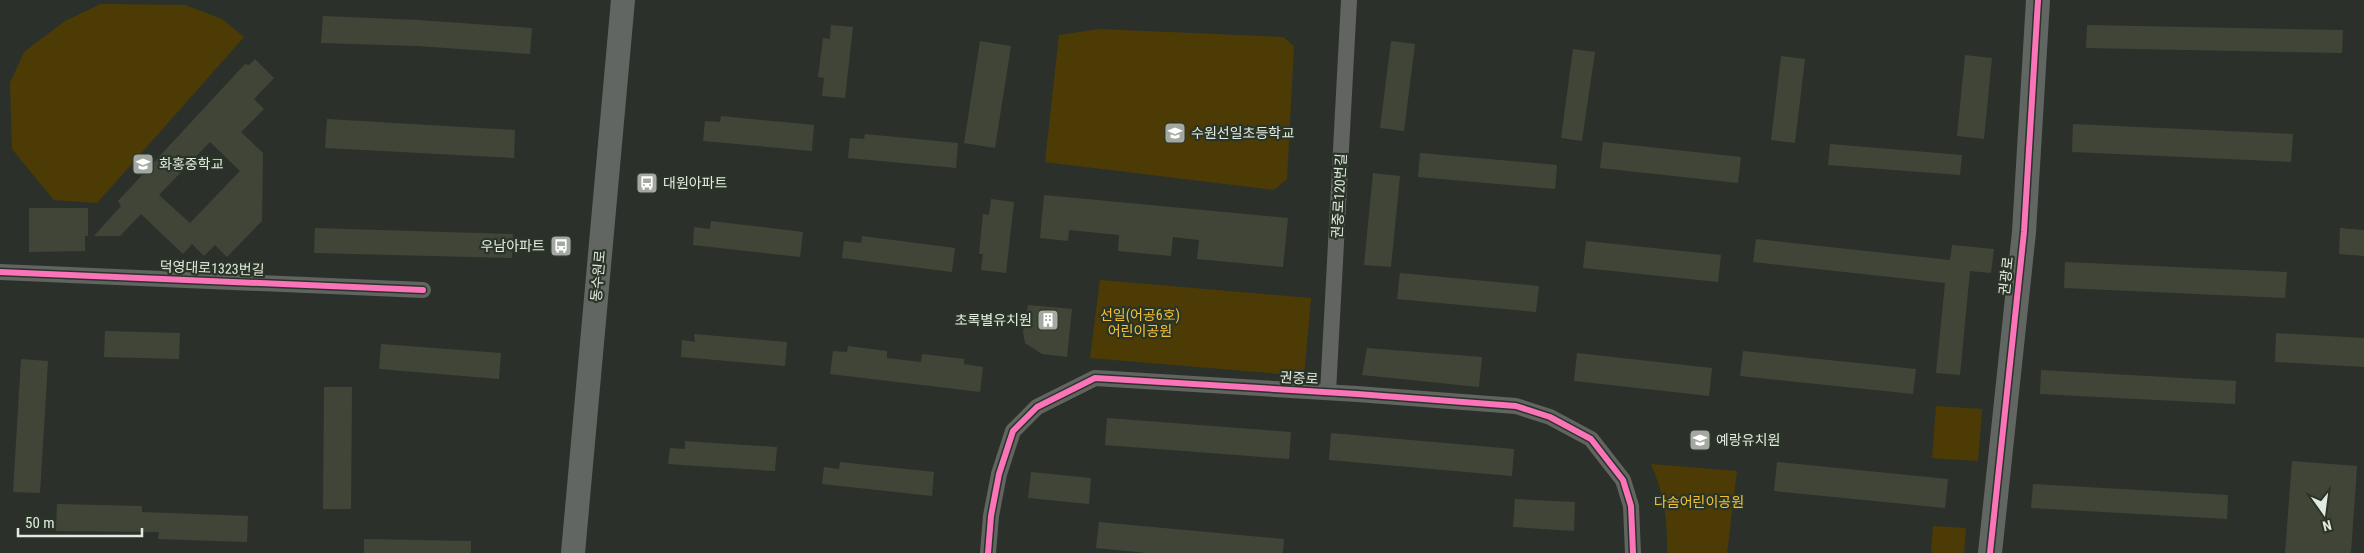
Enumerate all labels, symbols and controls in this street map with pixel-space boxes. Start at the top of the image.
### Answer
school or university icon: 수원선일초등학교 [1163,121,1187,145]
place label: 수원선일초등학교 [1191,125,1294,141]
school or university icon: 화홍중학교 [131,152,155,176]
street label: 권중로120번길 [1329,153,1349,239]
place label: 화홍중학교 [159,156,224,172]
bus stop icon: 대원아파트 [635,171,659,195]
place label: 대원아파트 [663,175,728,191]
bus stop icon: 우남아파트 [549,234,573,258]
place label: 우남아파트 [481,238,545,254]
street label: 동수원로 [588,250,608,302]
street label: 권광로 [1996,256,2016,296]
street label: 덕영대로1323번길 [159,258,265,278]
park label: 선일(어공6호) 어린이공원 [1100,307,1180,339]
building icon: 초록별유치원 [1036,308,1060,332]
place label: 초록별유치원 [955,312,1032,328]
street label: 권중로 [1279,369,1319,387]
school or university icon: 예랑유치원 [1688,428,1712,452]
place label: 예랑유치원 [1716,432,1780,448]
north arrow [2299,488,2349,538]
park label: 다솜어린이공원 [1654,494,1744,510]
scale bar [18,506,141,538]
text: 50 m [25,514,55,532]
text: N [2321,517,2333,534]

